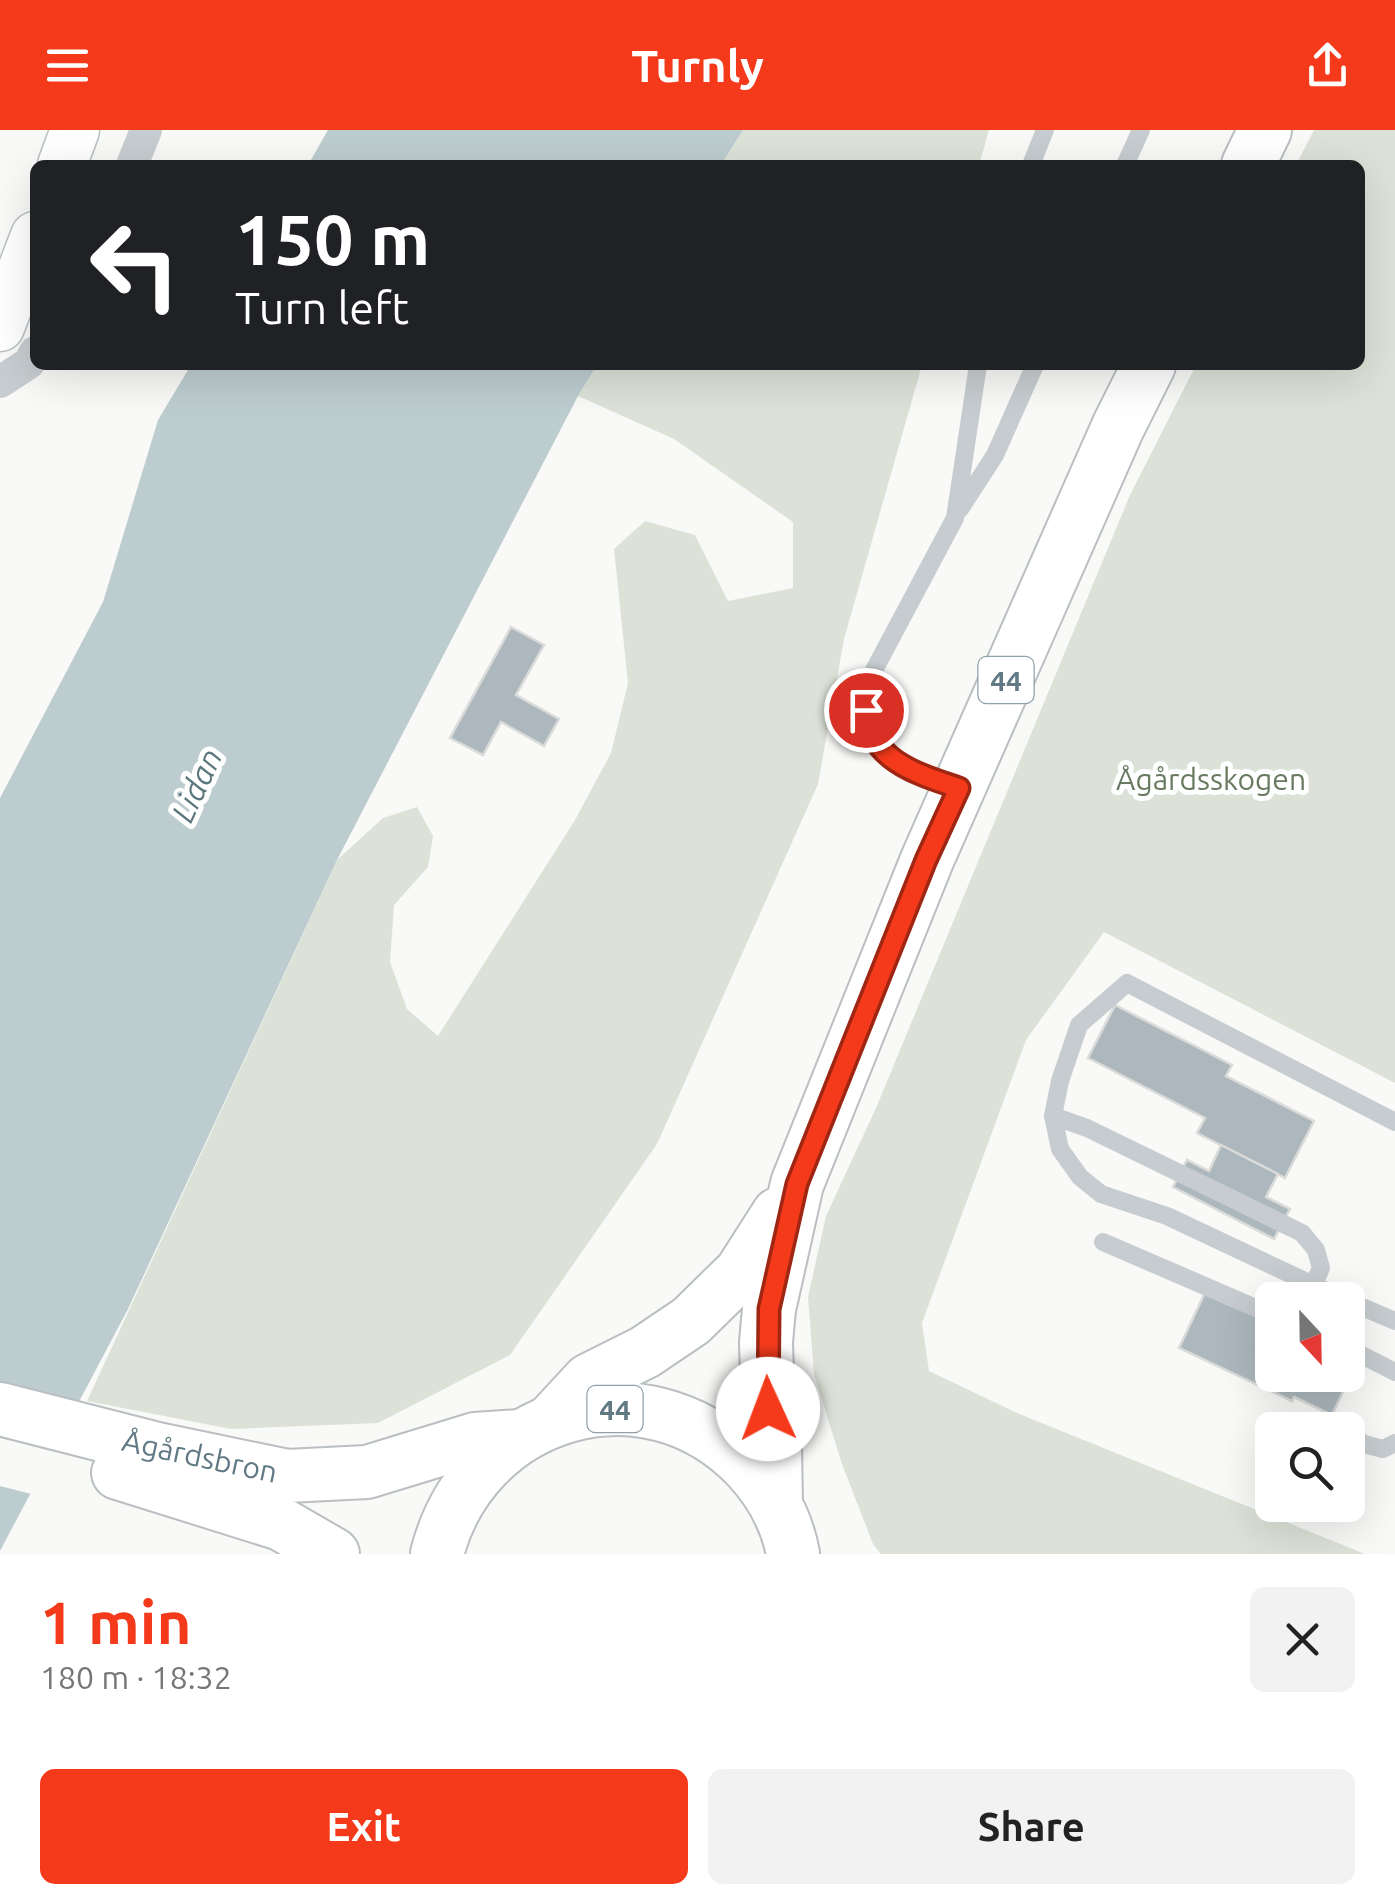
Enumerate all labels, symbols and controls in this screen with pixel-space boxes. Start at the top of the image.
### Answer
icon: menu [40,38,95,93]
icon: share [1300,38,1355,93]
text: Turnly [631,40,764,91]
icon: left [70,200,200,330]
text: 150 m [235,200,430,278]
text: Turn left [235,282,409,333]
road number: 44 [978,657,1034,703]
pin [824,668,909,753]
icon: arrive [839,683,894,738]
water label: Lidan [163,743,229,827]
park label: Ågårdsskogen [1116,762,1306,796]
north arrow [1255,1282,1365,1392]
map controls [1255,1282,1365,1522]
position arrow [716,1357,820,1461]
road number: 44 [588,1386,642,1432]
button: search [1255,1412,1365,1522]
street label: Ågårdsbron [119,1423,281,1489]
button: close [1250,1587,1355,1692]
text: 1 min [40,1588,192,1655]
text: 180 m · 18:32 [40,1659,232,1695]
button: Exit [40,1769,688,1884]
button: Share [708,1769,1355,1884]

